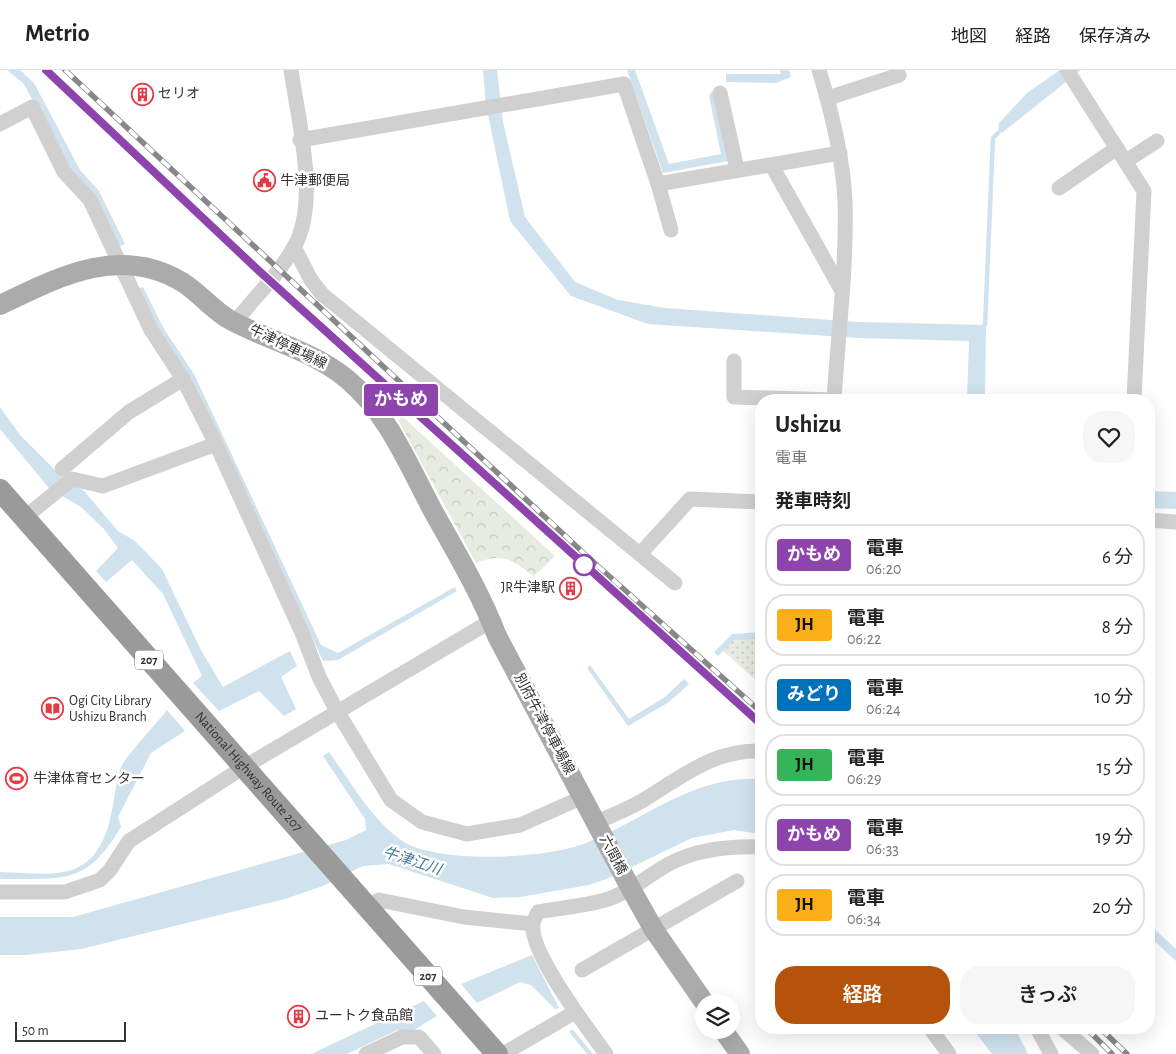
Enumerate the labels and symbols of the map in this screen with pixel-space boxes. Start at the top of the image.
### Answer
building icon: セリオ [130,82,154,106]
place label: セリオ [158,87,200,101]
public building icon: 牛津郵便局 [252,169,276,193]
place label: 牛津郵便局 [280,173,350,188]
street label: 牛津停車場線 [247,321,329,372]
line badge: かもめ [372,384,430,416]
unlabelled marker [573,554,595,576]
building icon: JR牛津駅 [559,576,583,600]
place label: JR牛津駅 [501,580,555,595]
road number: 207 [135,650,163,670]
street label: 別府牛津停車場線 [512,671,577,777]
place label: Ogi City Library Ushizu Branch [69,694,151,724]
library icon: Ogi City Library Ushizu Branch [41,697,65,721]
street label: National Highway Route 207 [192,710,305,835]
sports icon: 牛津体育センター [5,767,29,791]
place label: 牛津体育センター [33,771,145,786]
street label: 六間橋 [597,833,630,877]
water label: 牛津江川 [381,844,445,878]
road number: 207 [414,966,442,986]
building icon: ユートク食品館 [287,1004,311,1028]
place label: ユートク食品館 [315,1008,413,1023]
scale bar [15,1019,126,1042]

